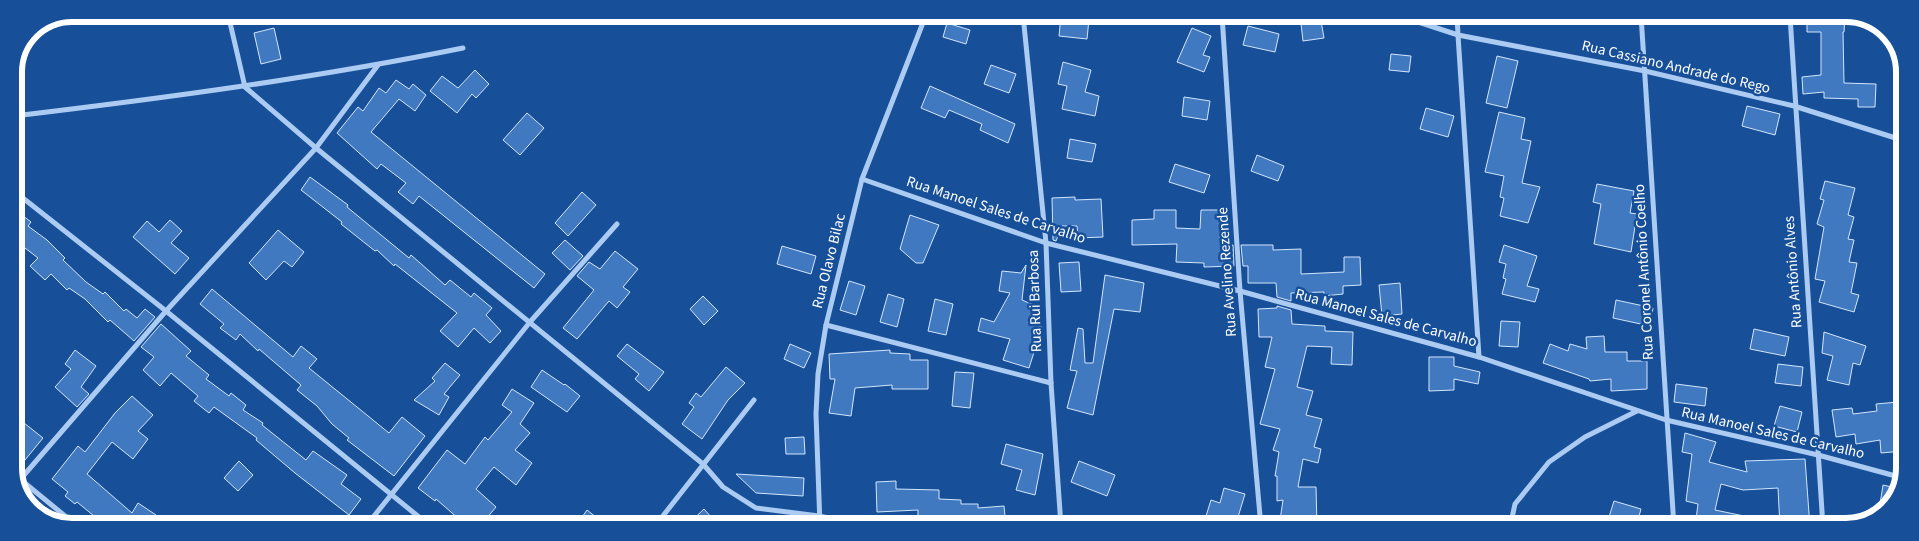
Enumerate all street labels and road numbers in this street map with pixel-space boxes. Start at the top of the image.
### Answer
street label: Rua Cassiano Andrade do Rego [1580,35,1772,99]
street label: Rua Manoel Sales de Carvalho [904,171,1088,249]
street label: Rua Coronel Antônio Coelho [1629,183,1659,361]
street label: Rua Avelino Rezende [1212,206,1242,338]
street label: Rua Olavo Bilac [807,211,851,311]
street label: Rua Antônio Alves [1779,215,1807,329]
street label: Rua Rui Barbosa [1023,249,1047,353]
street label: Rua Manoel Sales de Carvalho [1293,284,1479,352]
street label: Rua Manoel Sales de Carvalho [1679,402,1867,464]

